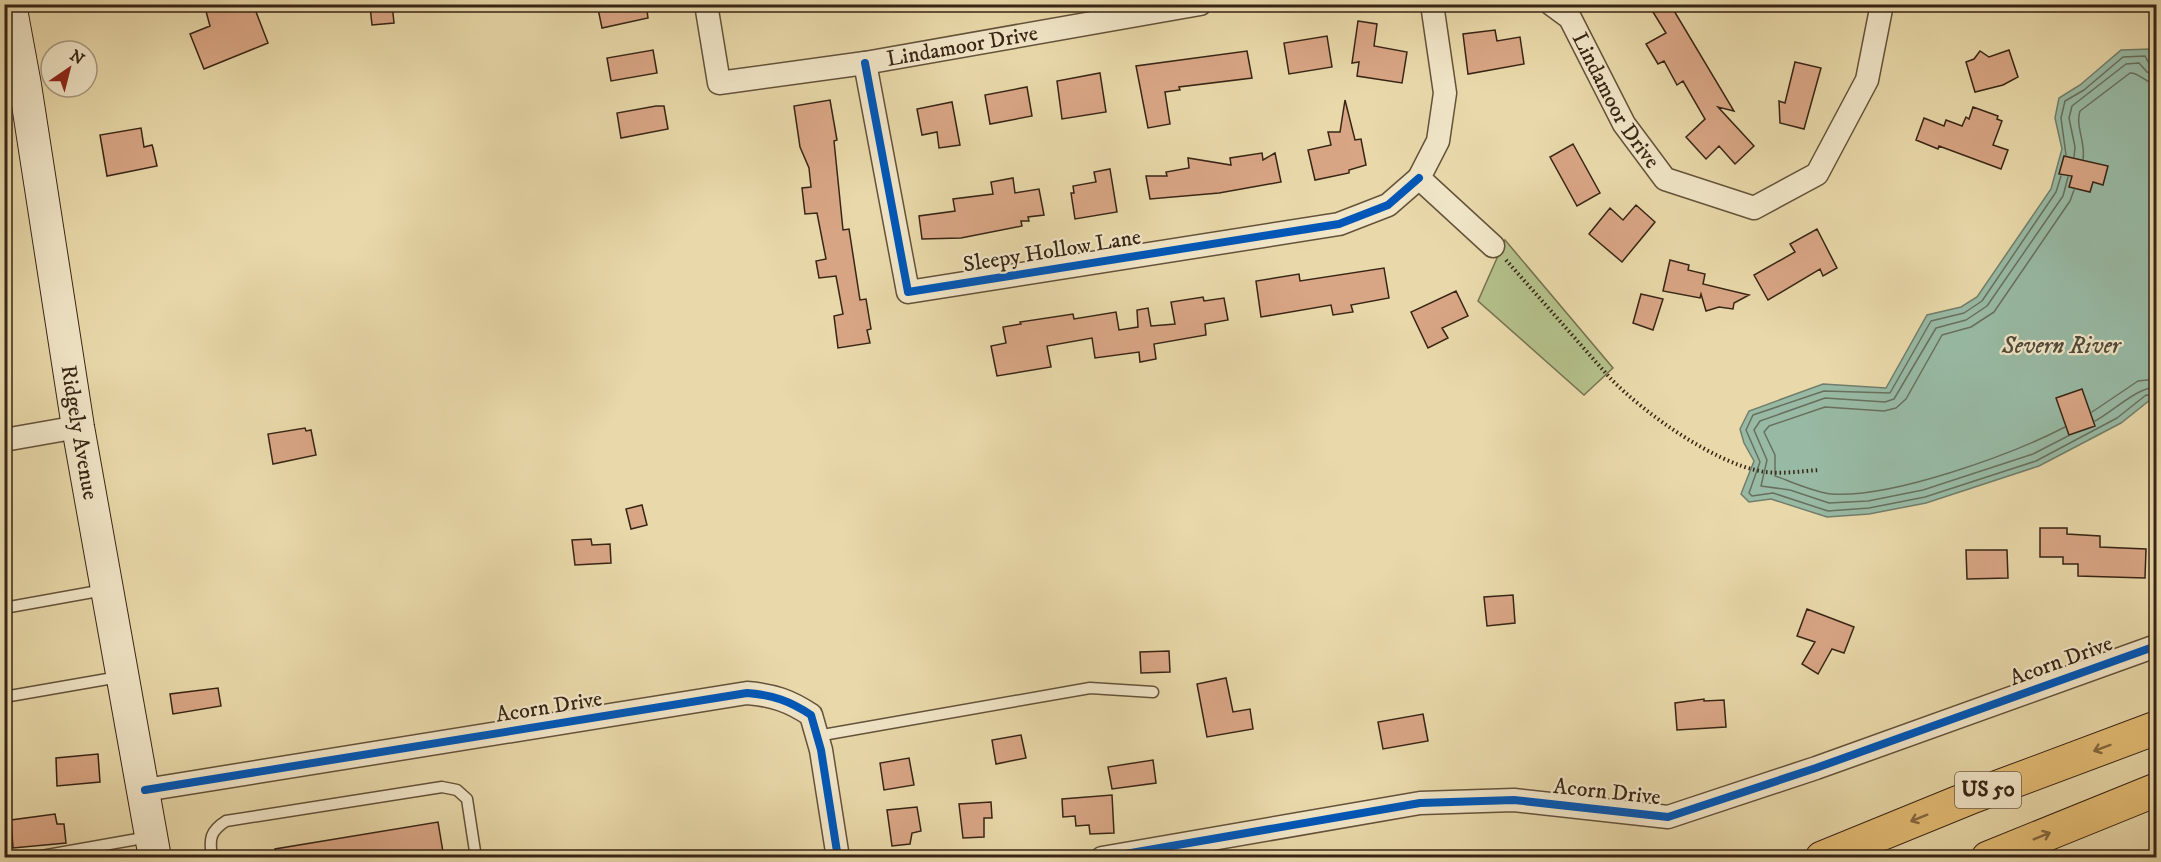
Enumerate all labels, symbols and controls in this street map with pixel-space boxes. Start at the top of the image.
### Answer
street label: Lindamoor Drive [884,19,1040,72]
street label: Lindamoor Drive [1566,28,1666,174]
north arrow [39,39,99,99]
text: N [66,46,88,69]
street label: Sleepy Hollow Lane [961,224,1143,278]
water label: Severn River [2001,331,2123,361]
street label: Ridgely Avenue [55,363,104,502]
street label: Acorn Drive [2006,630,2116,692]
street label: Acorn Drive [494,685,604,729]
one-way arrow [2093,744,2111,755]
road number: US 50 [1955,772,2021,808]
street label: Acorn Drive [1552,773,1662,811]
one-way arrow [1911,813,1929,824]
one-way arrow [2032,830,2051,841]

